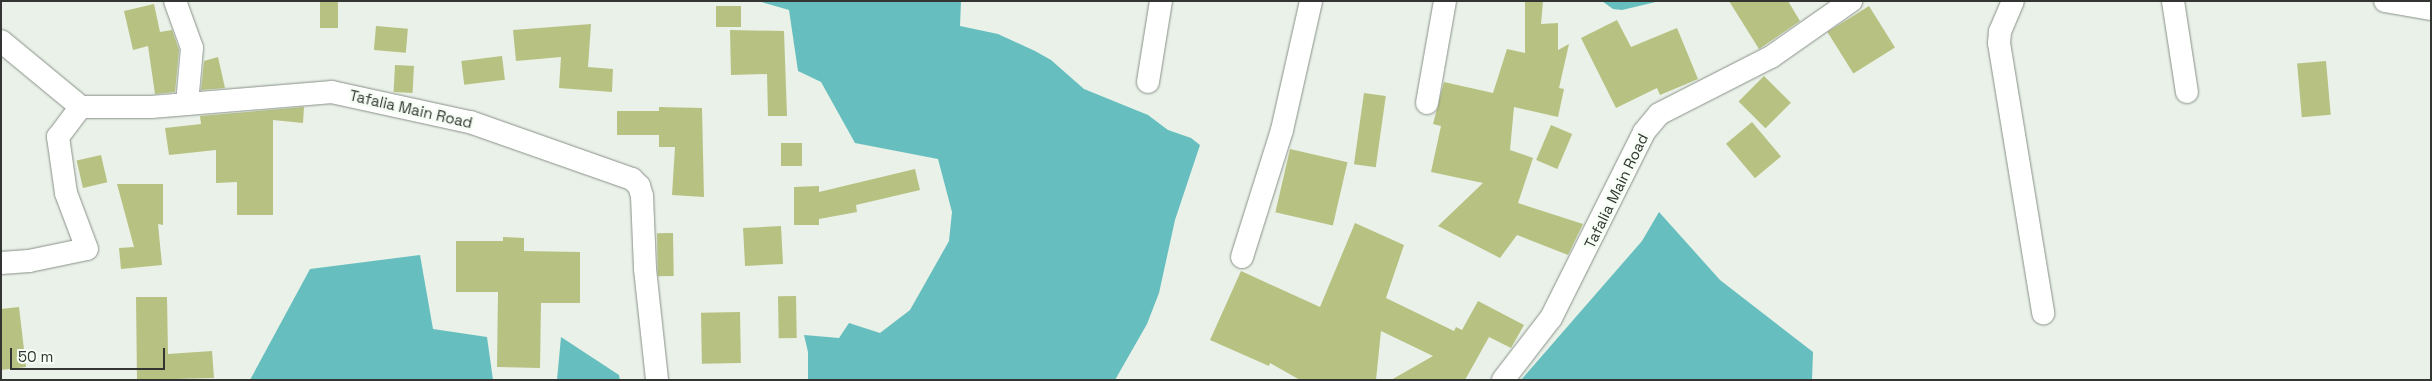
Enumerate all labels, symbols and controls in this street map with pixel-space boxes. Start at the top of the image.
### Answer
street label: Tafalia Main Road [348,86,474,132]
street label: Tafalia Main Road [1580,131,1652,251]
scale bar [12,338,168,370]
text: 50 m [18,347,53,366]

